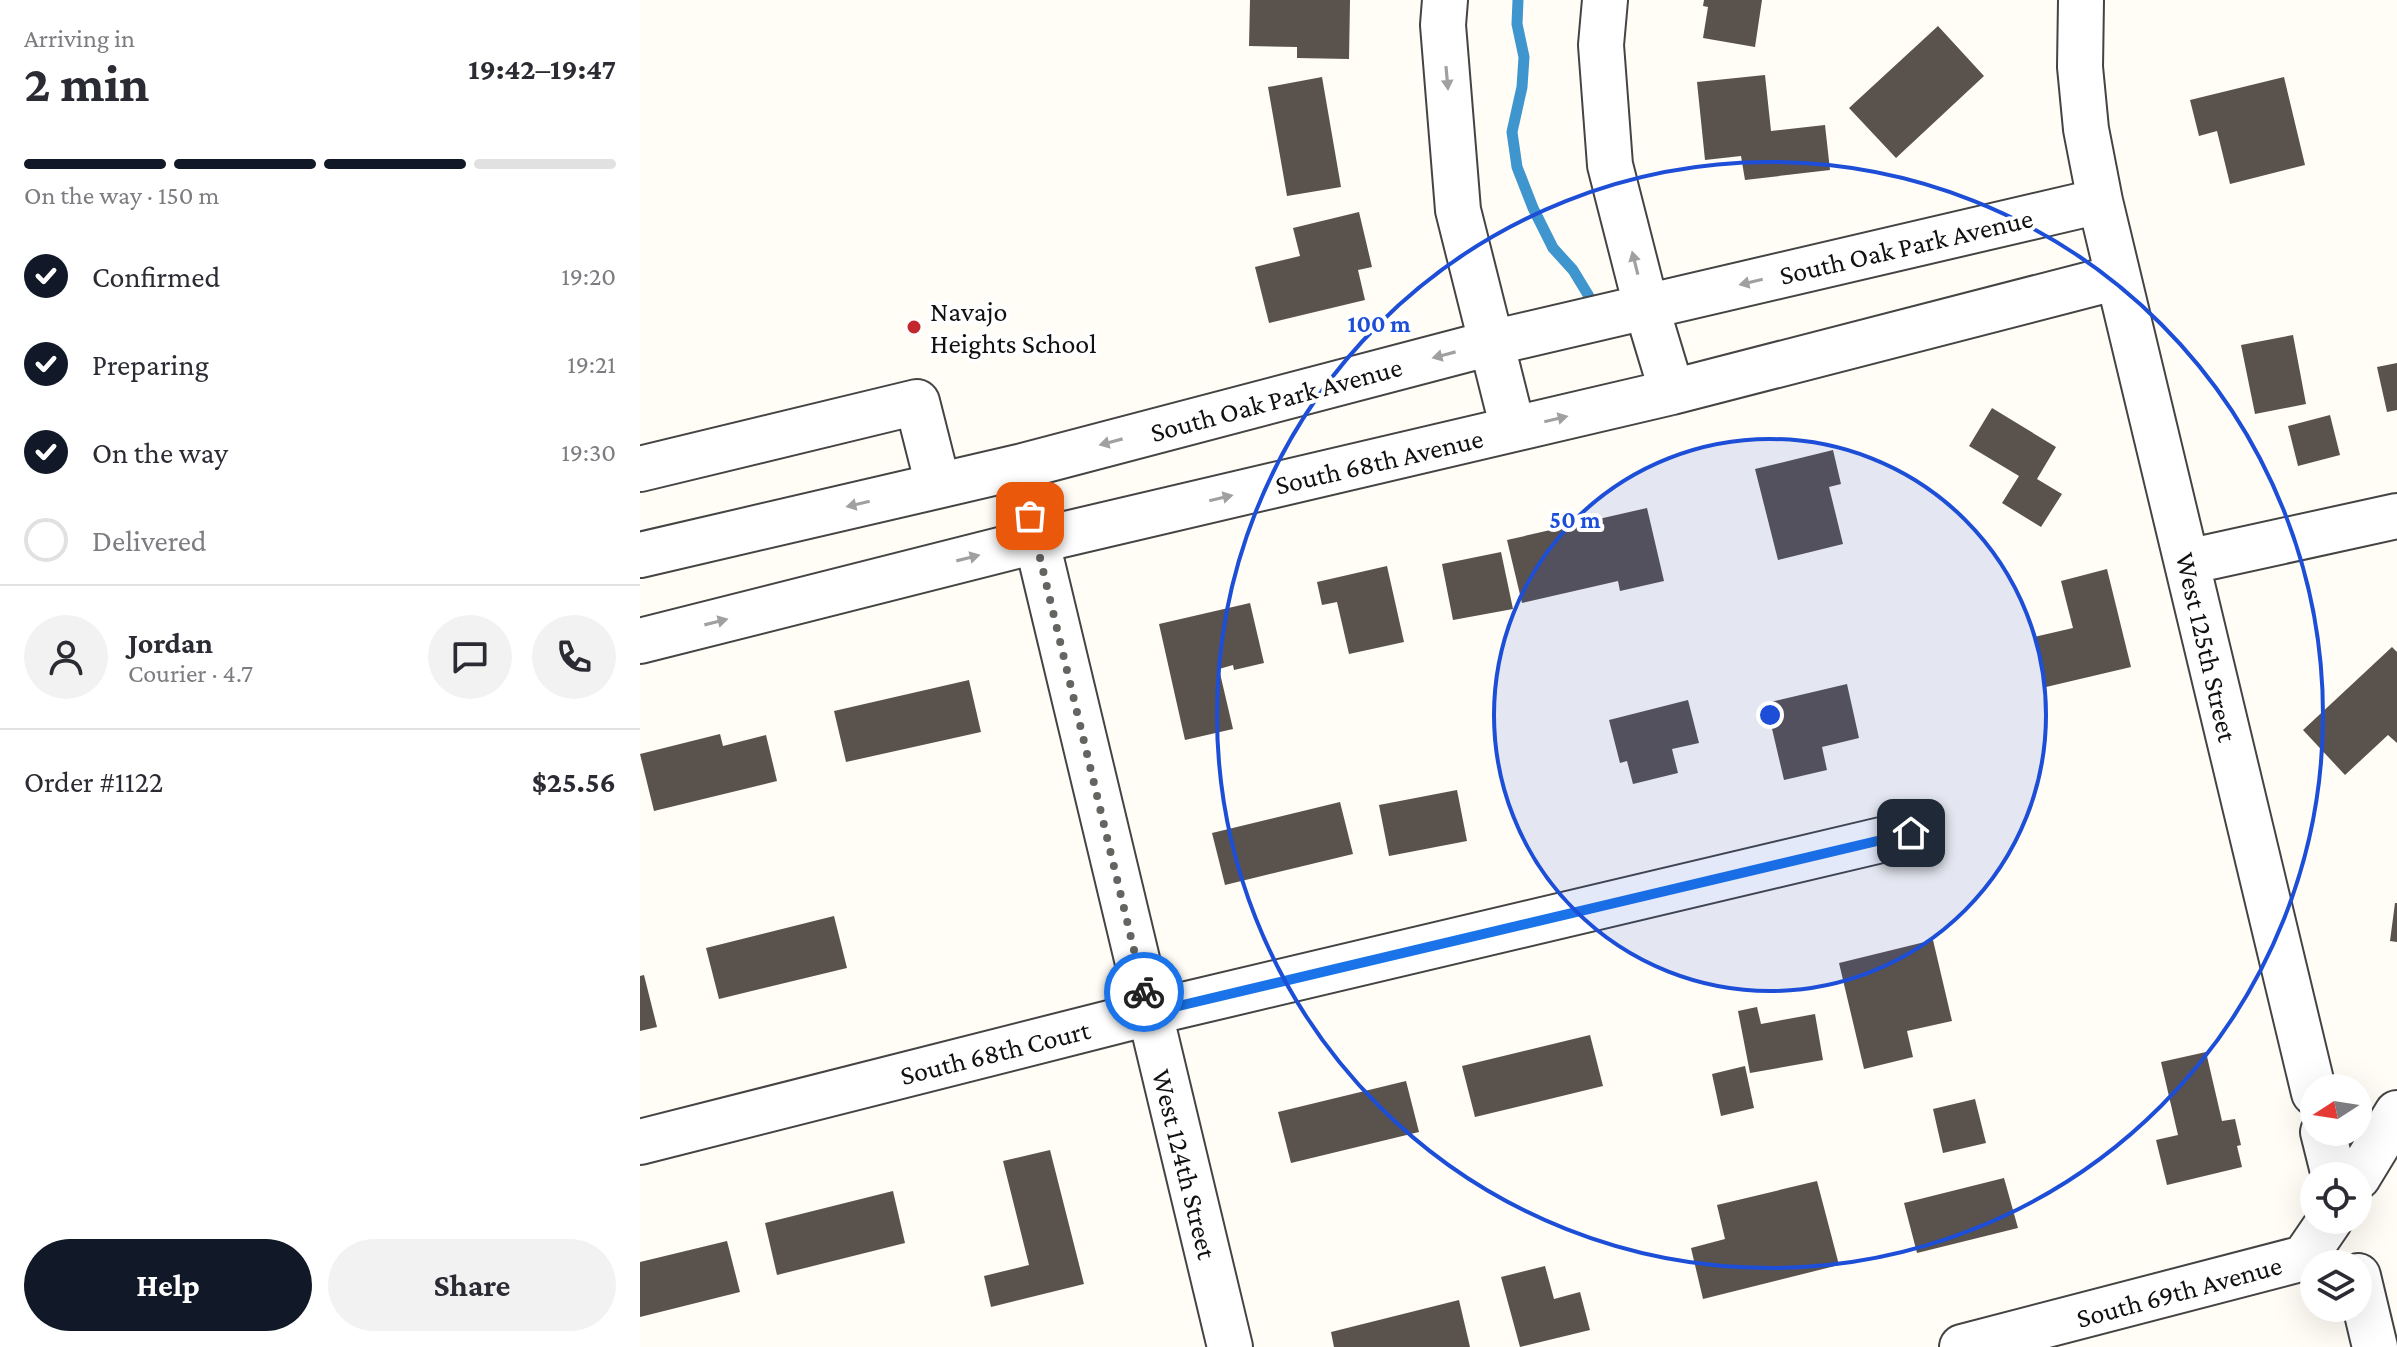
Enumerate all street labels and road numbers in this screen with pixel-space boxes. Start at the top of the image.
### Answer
street label: South Oak Park Avenue [1776,202,2036,291]
street label: South Oak Park Avenue [1147,351,1405,448]
street label: South 68th Avenue [1272,422,1486,500]
street label: West 125th Street [2170,549,2244,745]
street label: South 68th Court [897,1014,1094,1091]
street label: West 124th Street [1146,1066,1223,1263]
street label: South 69th Avenue [2073,1249,2285,1334]

